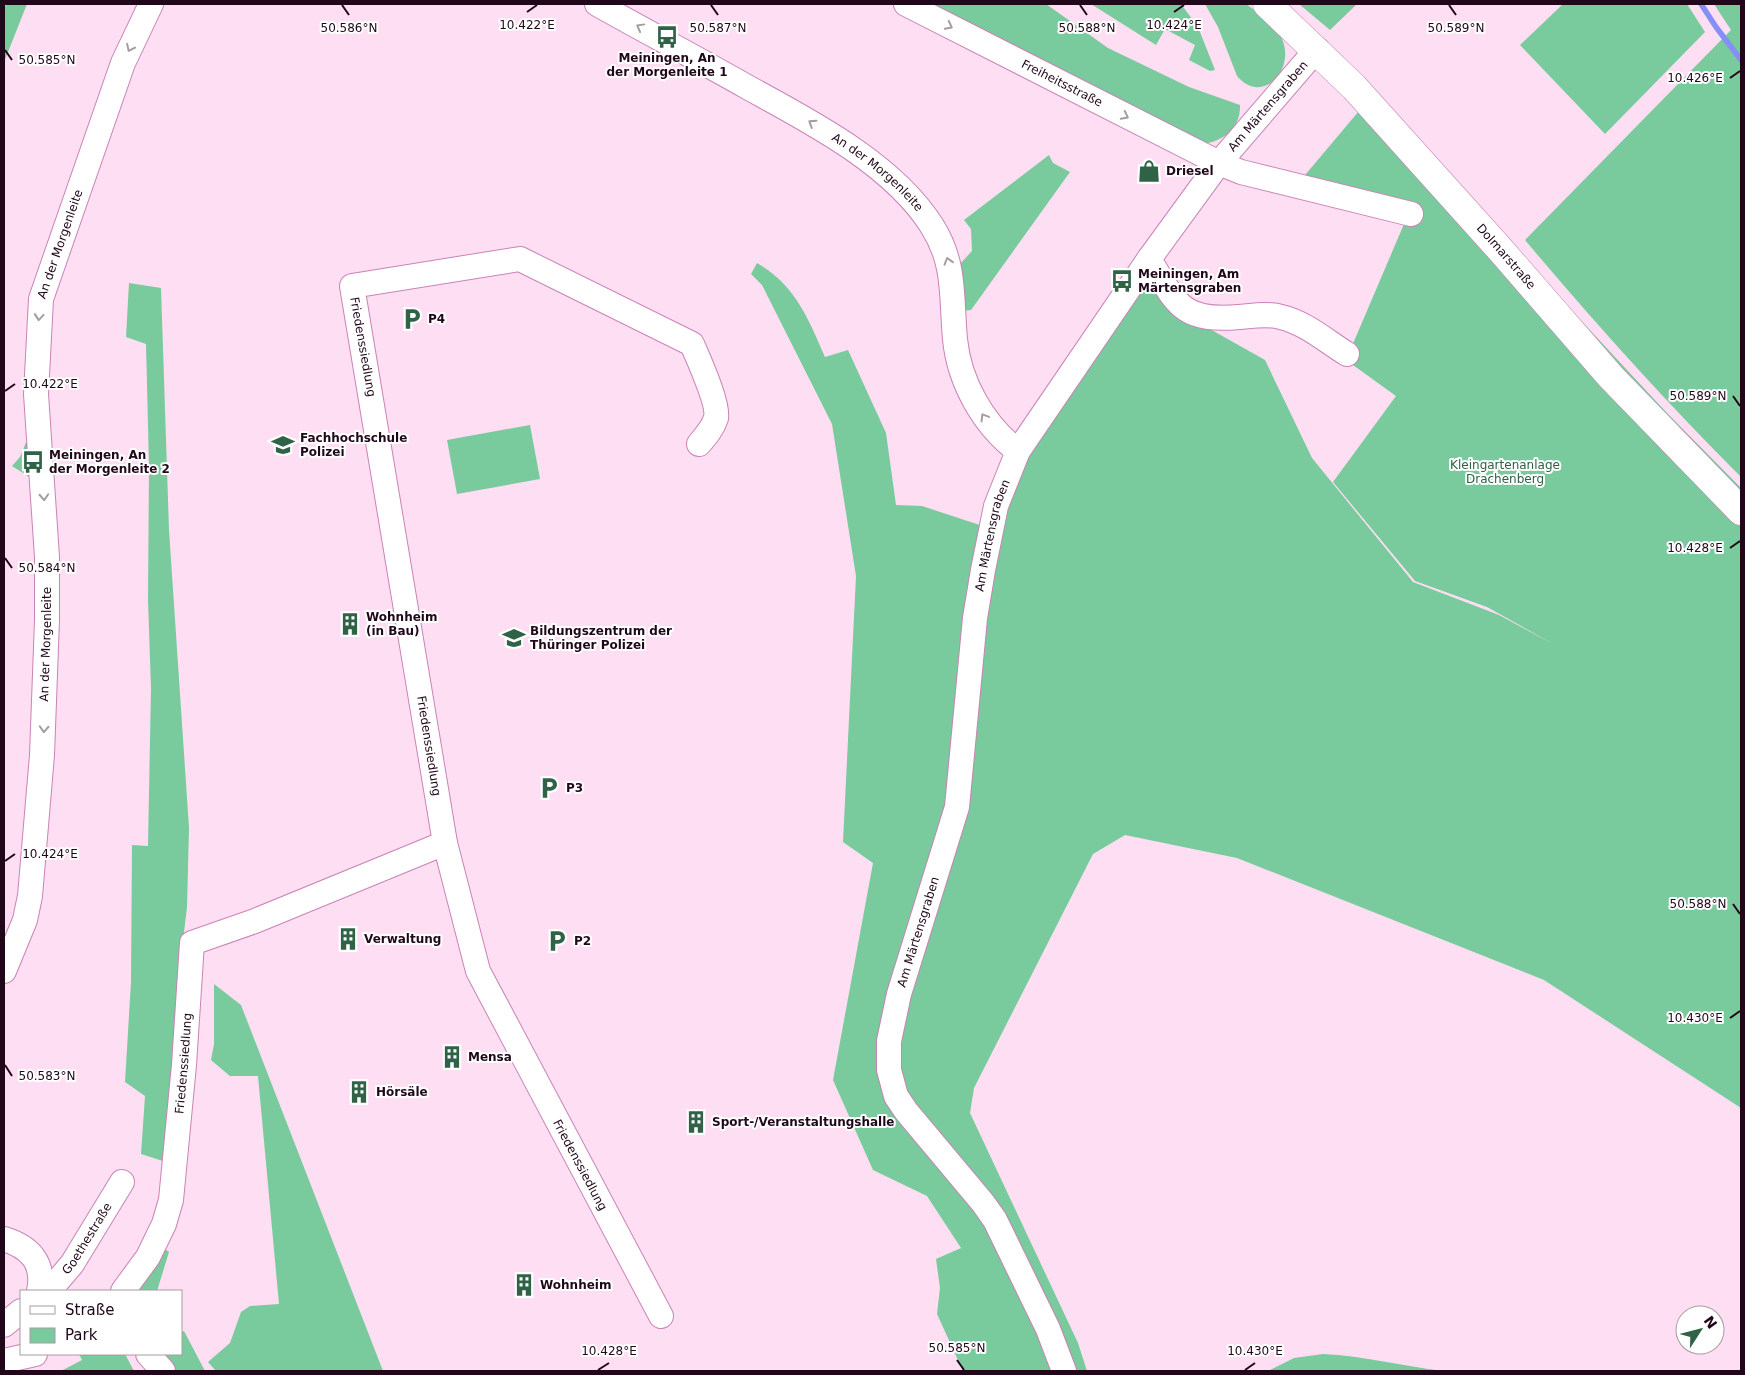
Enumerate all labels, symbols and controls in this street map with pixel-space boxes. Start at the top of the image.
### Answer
text: 10.422°E [499,18,555,32]
text: 10.424°E [1146,18,1202,32]
one-way arrow [944,20,953,30]
text: 50.586°N [321,21,377,35]
text: 50.587°N [690,21,746,35]
text: 50.588°N [1059,21,1115,35]
text: 50.589°N [1428,21,1484,35]
one-way arrow [636,24,645,34]
bus stop icon: Meiningen, An der Morgenleite 1 [654,24,680,50]
one-way arrow [126,43,136,52]
place label: Meiningen, An der Morgenleite 1 [607,51,727,79]
text: 50.585°N [19,53,75,67]
street label: Freiheitsstraße [1019,57,1105,110]
street label: Am Märtensgraben [1225,58,1311,154]
text: 10.426°E [1667,71,1723,85]
one-way arrow [1120,110,1129,120]
one-way arrow [809,120,818,130]
street label: An der Morgenleite [829,130,926,214]
shop icon: Driesel [1136,158,1162,184]
place label: Driesel [1166,164,1214,178]
street label: An der Morgenleite [35,188,86,300]
street label: Dolmarstraße [1474,221,1538,292]
one-way arrow [943,257,953,265]
place label: Meiningen, Am Märtensgraben [1138,267,1241,295]
bus stop icon: Meiningen, Am Märtensgraben [1109,268,1135,294]
street label: Friedenssiedlung [347,296,379,398]
parking icon: P4 [399,306,425,332]
place label: P4 [428,312,445,326]
one-way arrow [33,313,44,321]
text: 10.422°E [22,377,78,391]
text: 50.589°N [1670,389,1726,403]
one-way arrow [981,413,991,422]
place label: Fachhochschule Polizei [300,431,407,459]
school or university icon: Fachhochschule Polizei [270,432,296,458]
place label: Meiningen, An der Morgenleite 2 [49,448,170,476]
bus stop icon: Meiningen, An der Morgenleite 2 [20,449,46,475]
park label: Kleingartenanlage Drachenberg [1450,458,1560,486]
street label: Am Märtensgraben [973,477,1013,593]
one-way arrow [38,493,49,501]
text: 10.428°E [1667,541,1723,555]
text: 50.584°N [19,561,75,575]
street label: An der Morgenleite [37,587,54,702]
place label: Wohnheim (in Bau) [366,610,437,638]
building icon: Wohnheim (in Bau) [337,611,363,637]
place label: Bildungszentrum der Thüringer Polizei [530,624,672,652]
school or university icon: Bildungszentrum der Thüringer Polizei [501,625,527,651]
street label: Friedenssiedlung [414,695,444,797]
one-way arrow [38,725,49,733]
parking icon: P3 [536,775,562,801]
place label: P3 [566,781,583,795]
text: 10.424°E [22,847,78,861]
street label: Am Märtensgraben [895,875,942,989]
text: 50.588°N [1670,897,1726,911]
building icon: Verwaltung [335,926,361,952]
parking icon: P2 [544,928,570,954]
place label: Verwaltung [364,932,441,946]
place label: P2 [574,934,591,948]
text: 10.430°E [1667,1011,1723,1025]
street label: Friedenssiedlung [172,1012,194,1115]
building icon: Mensa [439,1044,465,1070]
place label: Mensa [468,1050,512,1064]
text: 50.583°N [19,1069,75,1083]
building icon: Hörsäle [346,1079,372,1105]
place label: Hörsäle [376,1085,428,1099]
building icon: Sport-/Veranstaltungshalle [683,1109,709,1135]
place label: Sport-/Veranstaltungshalle [712,1115,894,1129]
street label: Friedenssiedlung [550,1117,610,1213]
street label: Goethestraße [59,1200,115,1277]
building icon: Wohnheim [511,1272,537,1298]
place label: Wohnheim [540,1278,611,1292]
legend [20,1290,182,1355]
text: Straße [65,1301,114,1319]
north arrow [1675,1305,1725,1355]
text: N [1701,1313,1720,1332]
text: Park [65,1326,98,1344]
text: 50.585°N [929,1341,985,1355]
text: 10.428°E [581,1344,637,1358]
text: 10.430°E [1227,1344,1283,1358]

